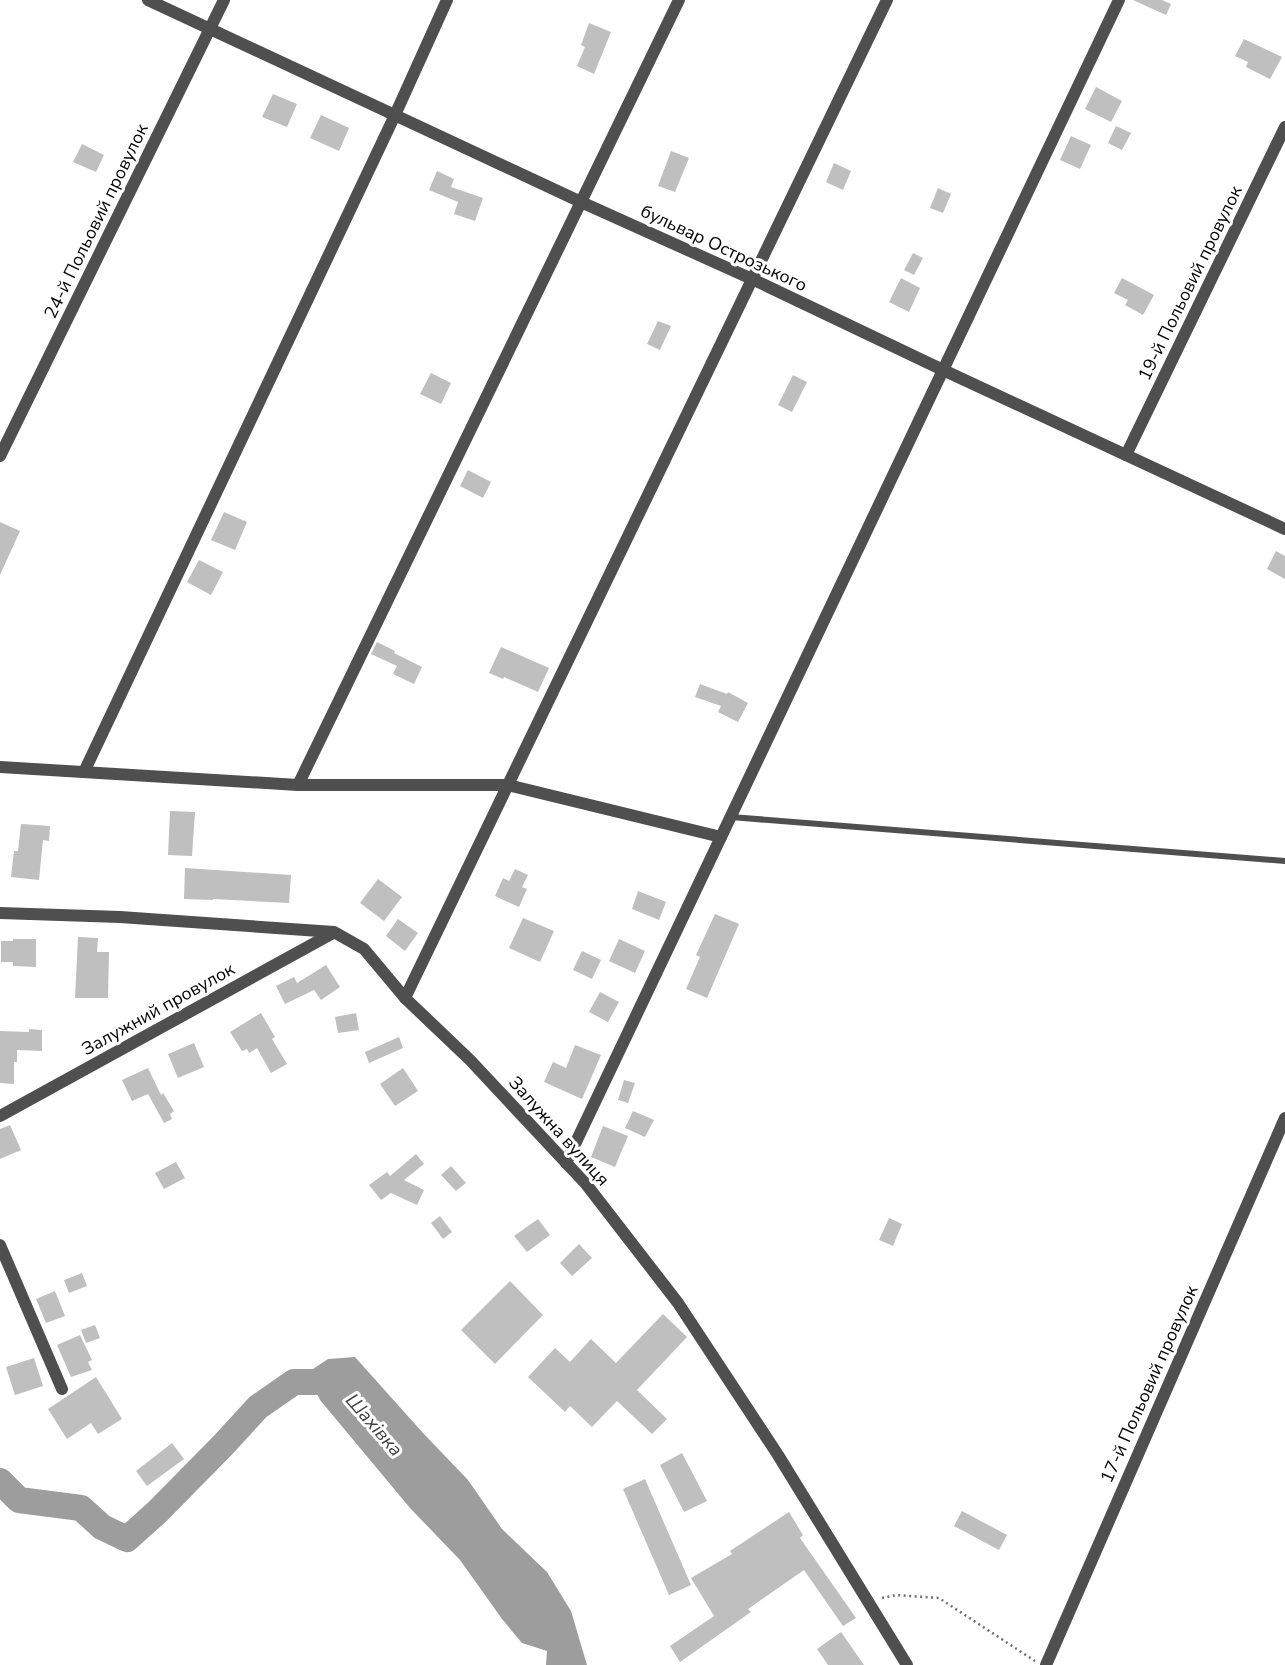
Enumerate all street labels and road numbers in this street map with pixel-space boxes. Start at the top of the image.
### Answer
street label: 24-й Польовий провулок [38,119,154,322]
street label: 19-й Польовий провулок [1132,181,1248,384]
street label: бульвар Острозького [637,199,811,297]
street label: Залужний провулок [77,957,239,1061]
street label: Залужна вулиця [503,1071,615,1191]
street label: 17-й Польовий провулок [1095,1281,1204,1487]

